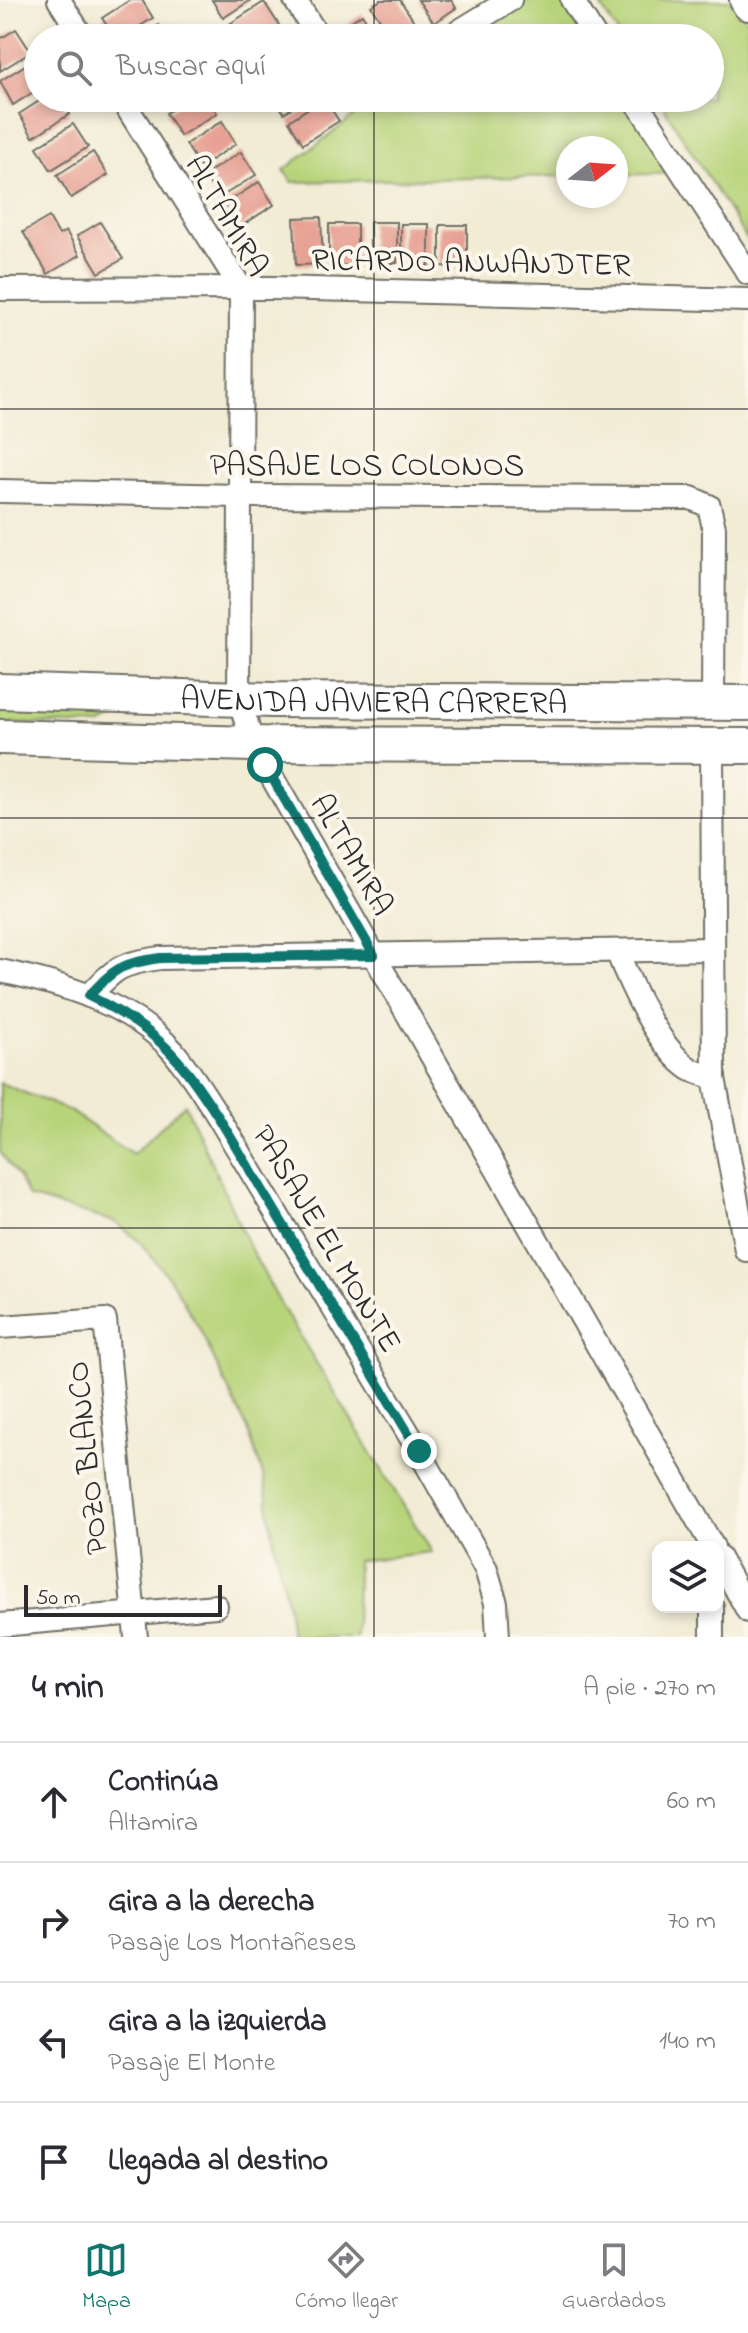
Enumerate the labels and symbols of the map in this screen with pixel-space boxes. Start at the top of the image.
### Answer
north arrow [556,136,628,208]
street label: ALTAMIRA [171,147,279,287]
street label: RICARDO ANWANDTER [311,238,631,291]
street label: PASAJE LOS COLONOS [210,444,524,491]
street label: AVENIDA JAVIERA CARRERA [180,677,567,729]
route start [247,747,283,783]
street label: ALTAMIRA [296,786,404,926]
street label: PASAJE EL MONTE [238,1117,412,1363]
street label: POZO BLANCO [56,1359,123,1557]
route end [401,1433,437,1469]
scale bar [24,1581,222,1617]

